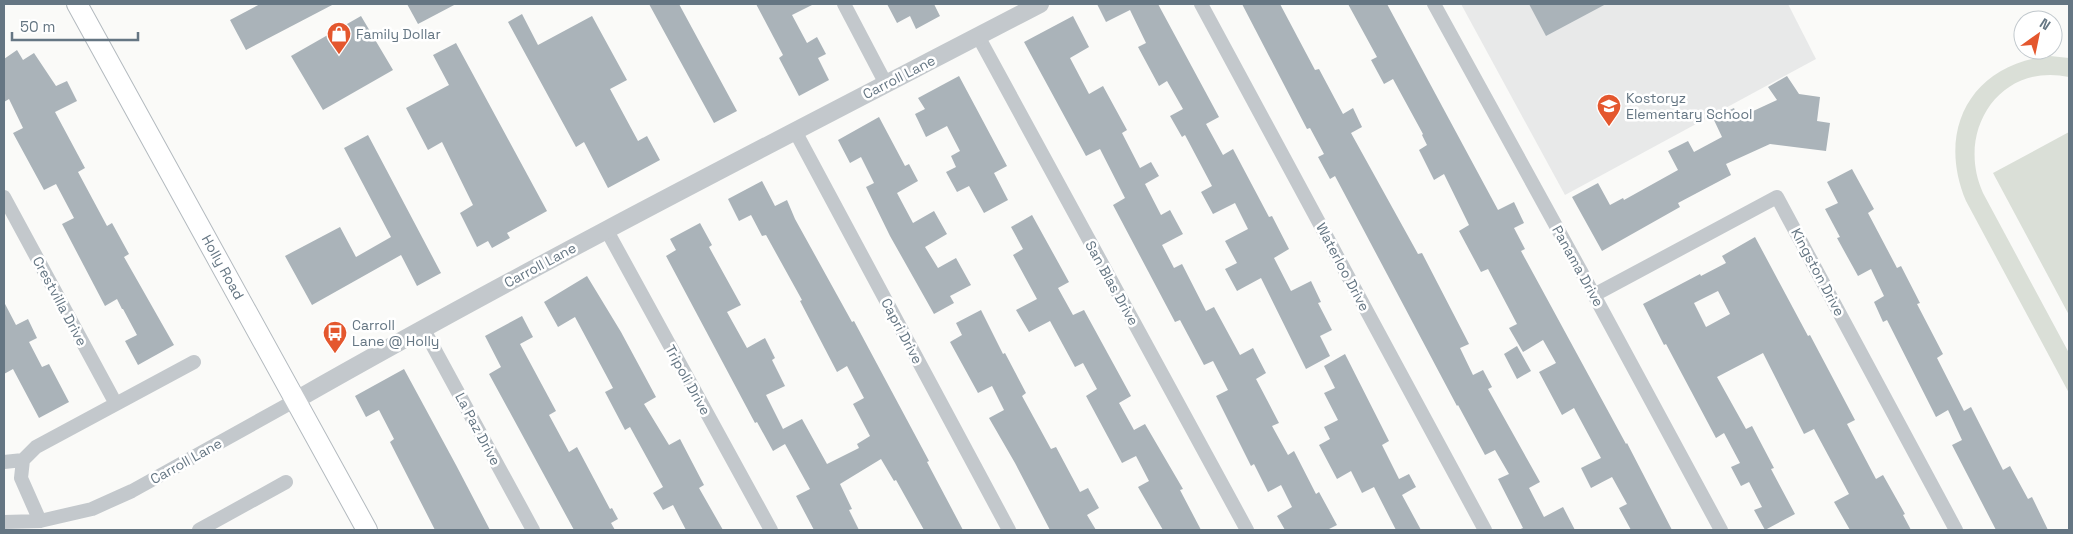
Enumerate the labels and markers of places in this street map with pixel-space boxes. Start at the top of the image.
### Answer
shop icon: Family Dollar [326,21,352,55]
place label: Family Dollar [356,25,441,43]
place label: Kostoryz Elementary School [1626,89,1752,123]
school or university icon: Kostoryz Elementary School [1596,93,1622,127]
place label: Carroll Lane @ Holly [352,316,439,350]
bus stop icon: Carroll Lane @ Holly [322,320,348,354]

